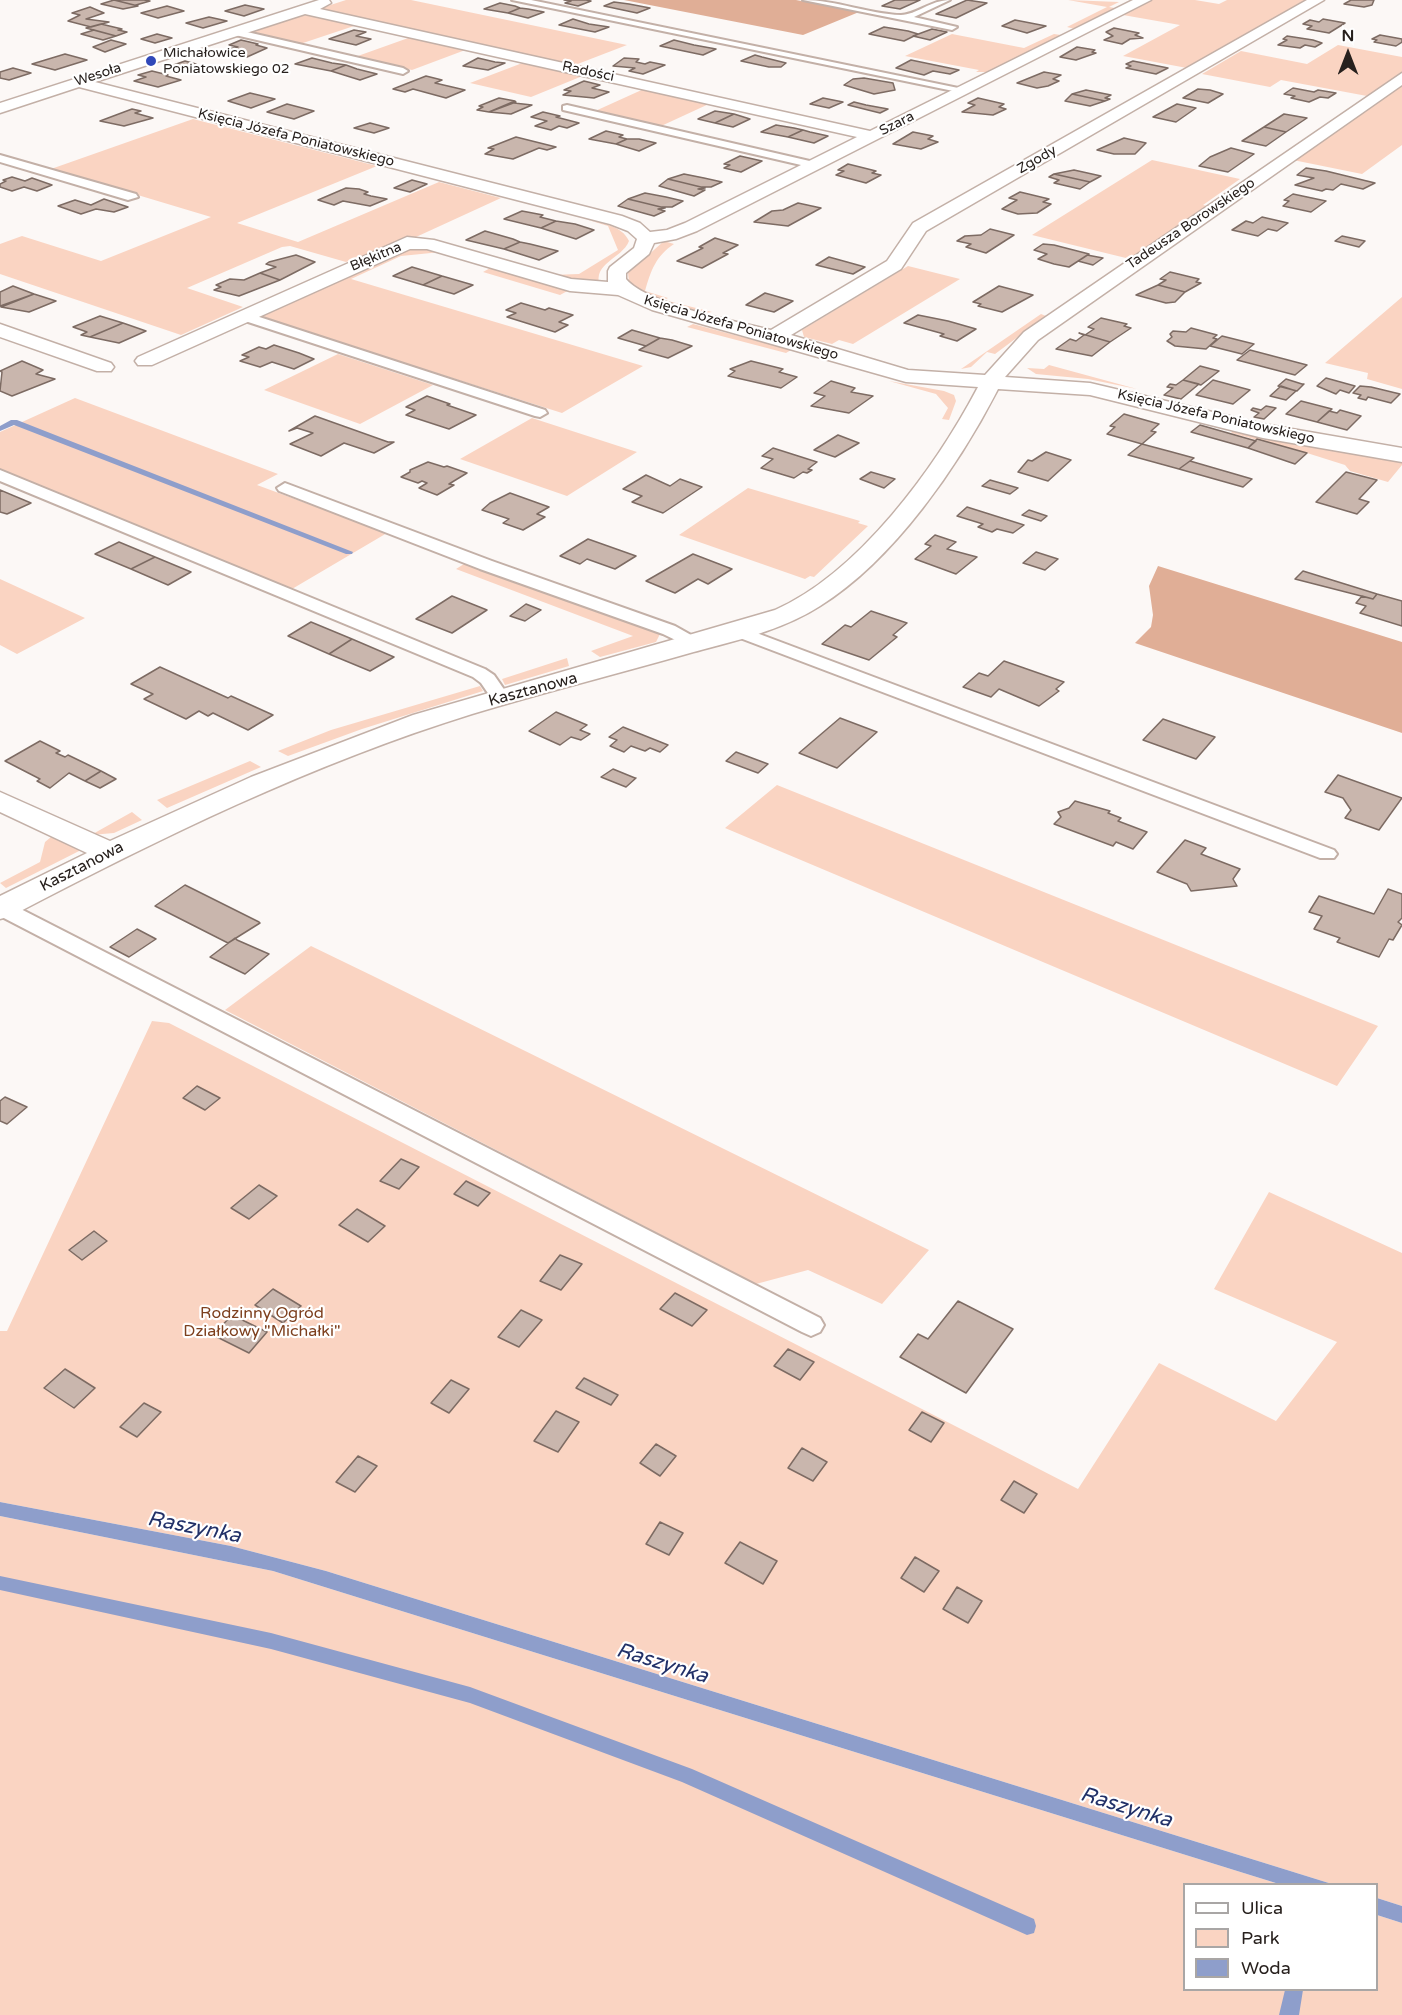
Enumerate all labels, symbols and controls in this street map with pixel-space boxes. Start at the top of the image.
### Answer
north arrow [1318,24,1378,84]
text: N [1342,26,1354,46]
place label: Michałowice Poniatowskiego 02 [163,45,290,78]
marker: Michałowice Poniatowskiego 02 [144,54,158,68]
street label: Radości [560,58,616,86]
street label: Wesoła [72,60,124,90]
street label: Księcia Józefa Poniatowskiego [196,105,396,171]
street label: Szara [877,108,917,140]
street label: Zgody [1014,142,1060,178]
street label: Tadeusza Borowskiego [1123,175,1259,273]
street label: Błękitna [348,239,404,275]
street label: Księcia Józefa Poniatowskiego [642,292,840,364]
street label: Księcia Józefa Poniatowskiego [1116,386,1316,448]
street label: Kasztanowa [486,669,580,711]
street label: Kasztanowa [37,838,127,896]
park label: Rodzinny Ogród Działkowy "Michałki" [183,1304,341,1342]
water label: Raszynka [145,1507,243,1549]
water label: Raszynka [613,1638,711,1690]
water label: Raszynka [1077,1782,1175,1834]
legend [1183,1883,1378,1991]
text: Ulica [1241,1897,1283,1919]
text: Park [1241,1927,1279,1949]
text: Woda [1241,1957,1291,1979]

